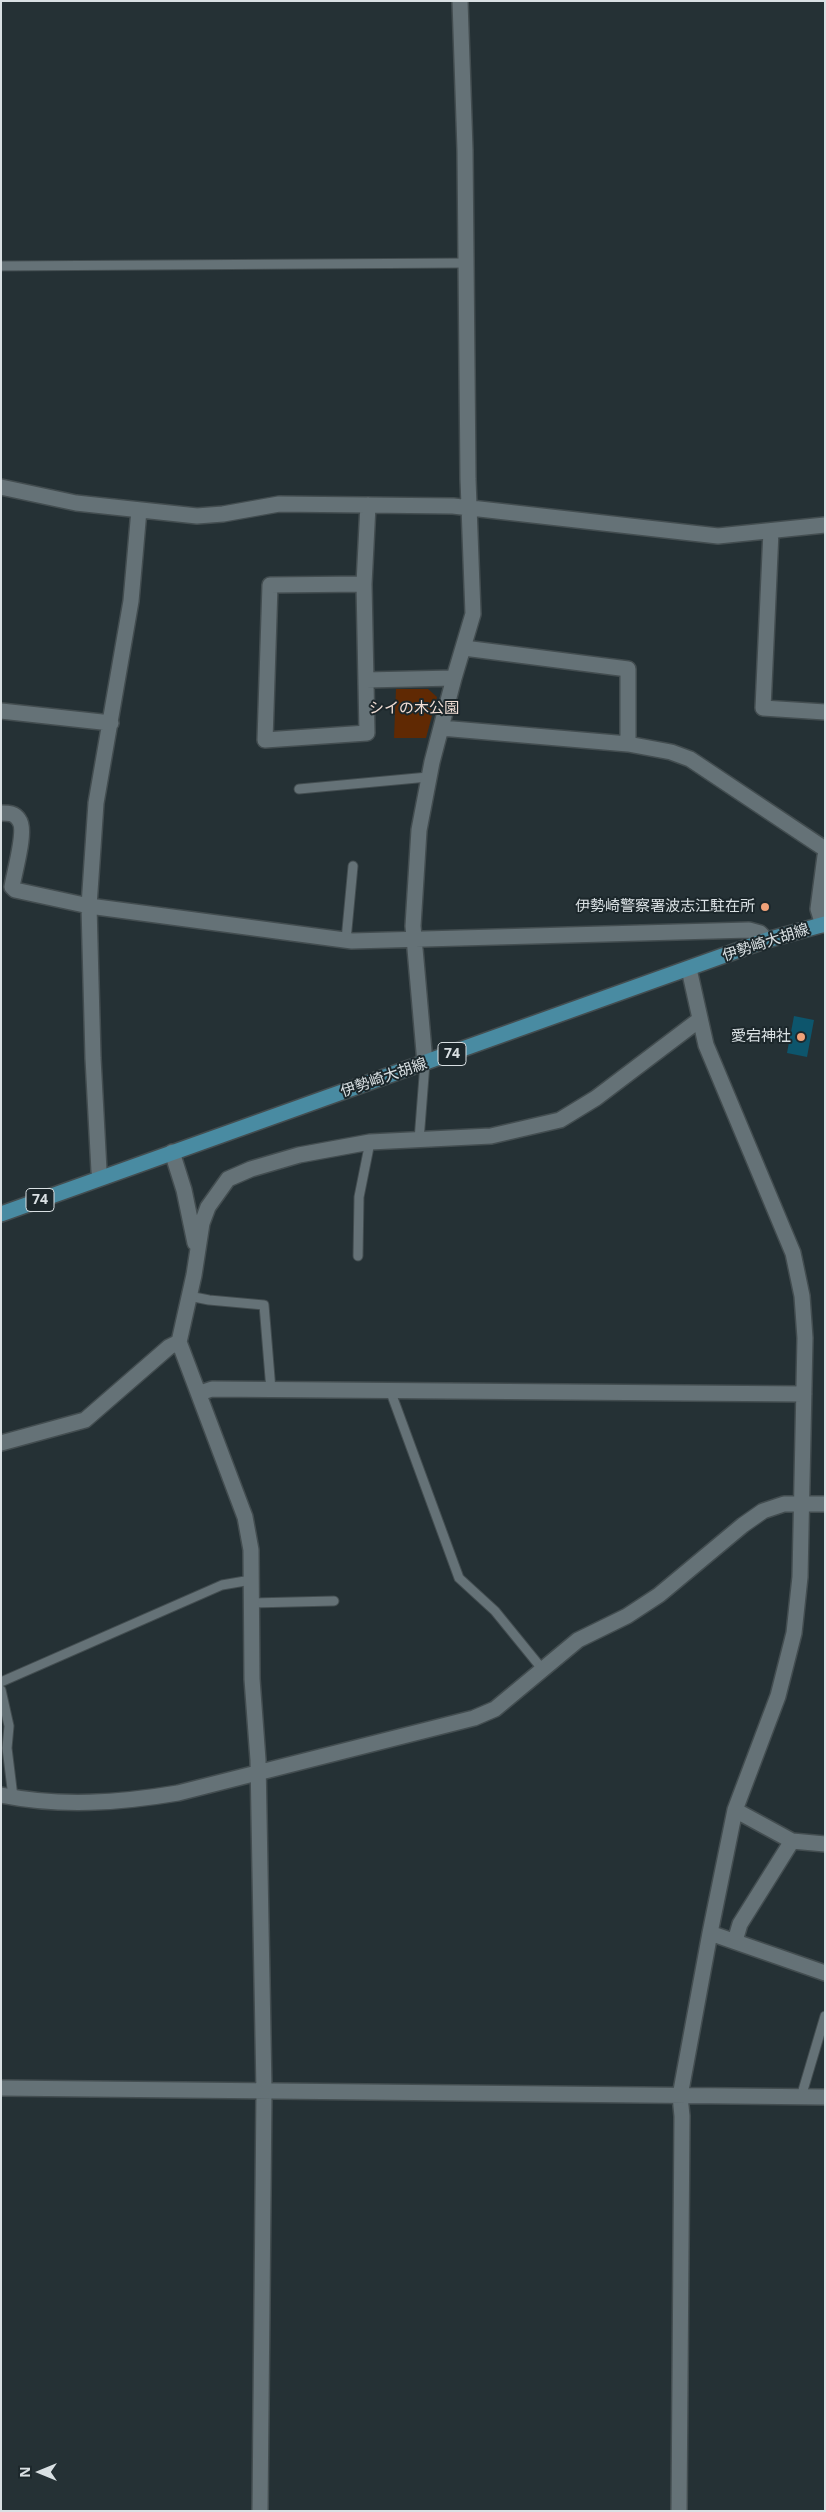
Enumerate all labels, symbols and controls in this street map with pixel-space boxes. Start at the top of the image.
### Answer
park label: シイの木公園 [369,700,459,718]
place label: 伊勢崎警察署波志江駐在所 [575,898,755,916]
marker: 伊勢崎警察署波志江駐在所 [759,901,771,913]
street label: 伊勢崎大胡線 [720,921,812,965]
place label: 愛宕神社 [731,1028,791,1046]
marker: 愛宕神社 [795,1031,807,1043]
road number: 74 [438,1042,466,1066]
street label: 伊勢崎大胡線 [339,1055,429,1101]
road number: 74 [26,1188,54,1212]
north arrow [15,2447,65,2497]
text: N [15,2466,34,2478]

